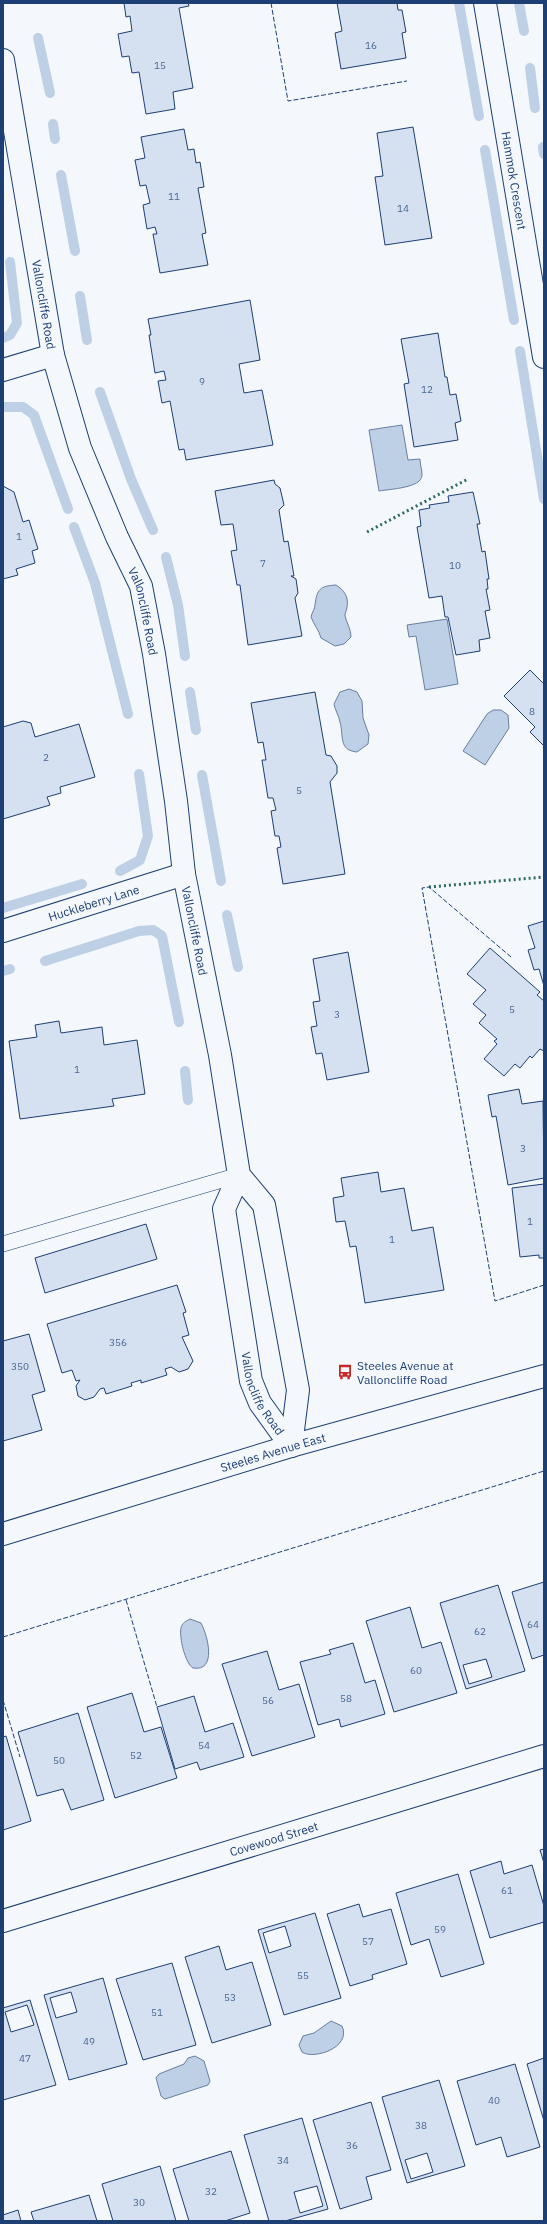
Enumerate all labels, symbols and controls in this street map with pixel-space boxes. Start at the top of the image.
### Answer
house number: 16 [365,39,377,52]
house number: 15 [154,59,166,72]
street label: Hammok Crescent [499,130,530,231]
house number: 11 [168,190,180,203]
house number: 14 [397,202,409,215]
street label: Valloncliffe Road [29,259,59,350]
house number: 9 [199,375,205,388]
house number: 12 [421,383,433,396]
house number: 1 [16,530,22,543]
house number: 7 [260,557,266,570]
house number: 10 [449,559,461,572]
street label: Valloncliffe Road [125,564,162,656]
house number: 8 [529,705,535,718]
house number: 2 [43,751,49,764]
house number: 5 [296,784,302,797]
street label: Huckleberry Lane [46,881,141,924]
street label: Valloncliffe Road [179,885,211,976]
house number: 5 [509,1003,515,1016]
house number: 3 [334,1008,340,1021]
house number: 1 [74,1063,80,1076]
house number: 3 [520,1142,526,1155]
house number: 1 [527,1215,533,1228]
house number: 1 [389,1233,395,1246]
house number: 356 [109,1336,127,1349]
street label: Valloncliffe Road [239,1351,288,1438]
place label: Steeles Avenue at Valloncliffe Road [357,1358,453,1387]
house number: 350 [11,1360,29,1373]
bus stop icon: Steeles Avenue at Valloncliffe Road [336,1363,354,1381]
street label: Steeles Avenue East [218,1429,327,1475]
house number: 64 [527,1618,539,1631]
house number: 62 [474,1625,486,1638]
house number: 60 [410,1664,422,1677]
house number: 58 [340,1692,352,1705]
house number: 56 [262,1694,274,1707]
house number: 54 [198,1739,210,1752]
house number: 52 [130,1749,142,1762]
house number: 50 [53,1754,65,1767]
street label: Covewood Street [228,1818,320,1859]
house number: 61 [501,1884,513,1897]
house number: 59 [434,1923,446,1936]
house number: 57 [362,1935,374,1948]
house number: 55 [297,1969,309,1982]
house number: 53 [224,1991,236,2004]
house number: 51 [151,2006,163,2019]
house number: 49 [83,2035,95,2048]
house number: 47 [19,2052,31,2065]
house number: 40 [488,2094,500,2107]
house number: 38 [415,2119,427,2132]
house number: 36 [346,2139,358,2152]
house number: 34 [277,2154,289,2167]
house number: 32 [205,2185,217,2198]
house number: 30 [133,2196,145,2209]

